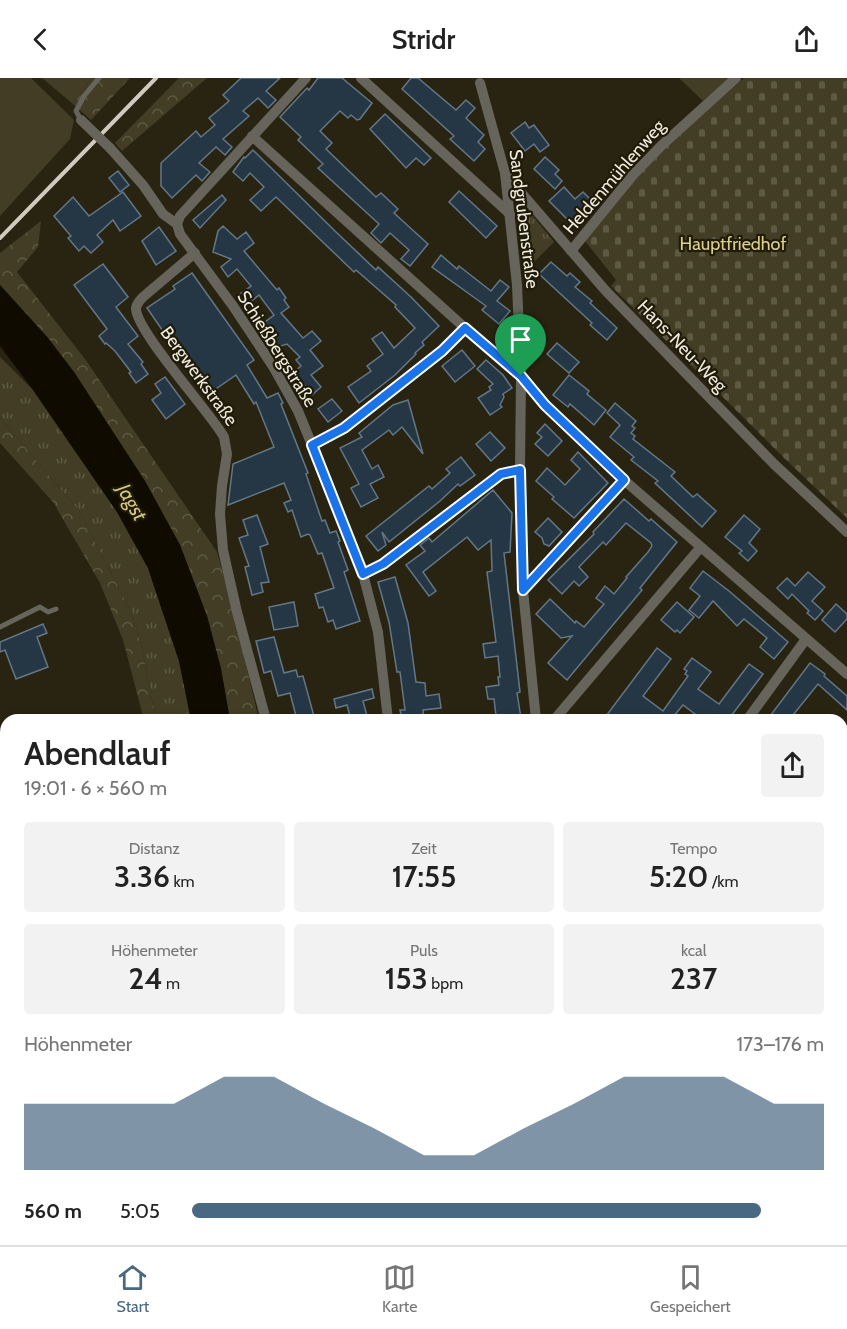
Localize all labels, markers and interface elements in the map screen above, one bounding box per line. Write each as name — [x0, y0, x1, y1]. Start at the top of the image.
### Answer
icon: back — [24, 23, 57, 56]
text: Stridr — [392, 23, 455, 56]
icon: share — [790, 23, 823, 56]
street label: Heldenmühlenweg — [558, 114, 670, 239]
street label: Sandgrubenstraße — [505, 148, 543, 290]
park label: Hauptfriedhof — [680, 233, 786, 255]
street label: Schießbergstraße — [232, 287, 322, 411]
street label: Hans-Neu-Weg — [633, 295, 732, 397]
pin — [495, 314, 546, 376]
street label: Bergwerkstraße — [156, 322, 242, 430]
icon: arrive — [504, 323, 537, 356]
water label: Jagst — [111, 477, 153, 526]
text: Abendlauf — [24, 733, 171, 773]
button: share — [761, 734, 824, 797]
text: 19:01 · 6 × 560 m — [24, 776, 167, 800]
text: Distanz — [129, 839, 180, 858]
text: Zeit — [411, 839, 437, 858]
text: Tempo — [670, 839, 717, 858]
text: 3.36 — [114, 858, 170, 895]
text: 17:55 — [392, 858, 456, 895]
text: 5:20 — [649, 858, 708, 895]
text: km — [170, 872, 195, 891]
text: /km — [708, 872, 738, 891]
text: Höhenmeter — [111, 941, 198, 960]
text: Puls — [410, 941, 438, 960]
text: kcal — [681, 941, 706, 960]
text: 24 — [129, 960, 163, 997]
text: 153 — [385, 960, 428, 997]
text: 237 — [670, 960, 717, 997]
text: m — [163, 974, 180, 993]
text: bpm — [428, 974, 463, 993]
text: Höhenmeter — [24, 1032, 132, 1056]
text: 173–176 m — [737, 1032, 824, 1056]
text: 560 m — [24, 1199, 82, 1223]
text: 5:05 — [120, 1199, 160, 1223]
tab: Start — [116, 1261, 149, 1316]
tab: Karte — [382, 1261, 417, 1316]
tab: Gespeichert — [650, 1261, 731, 1316]

